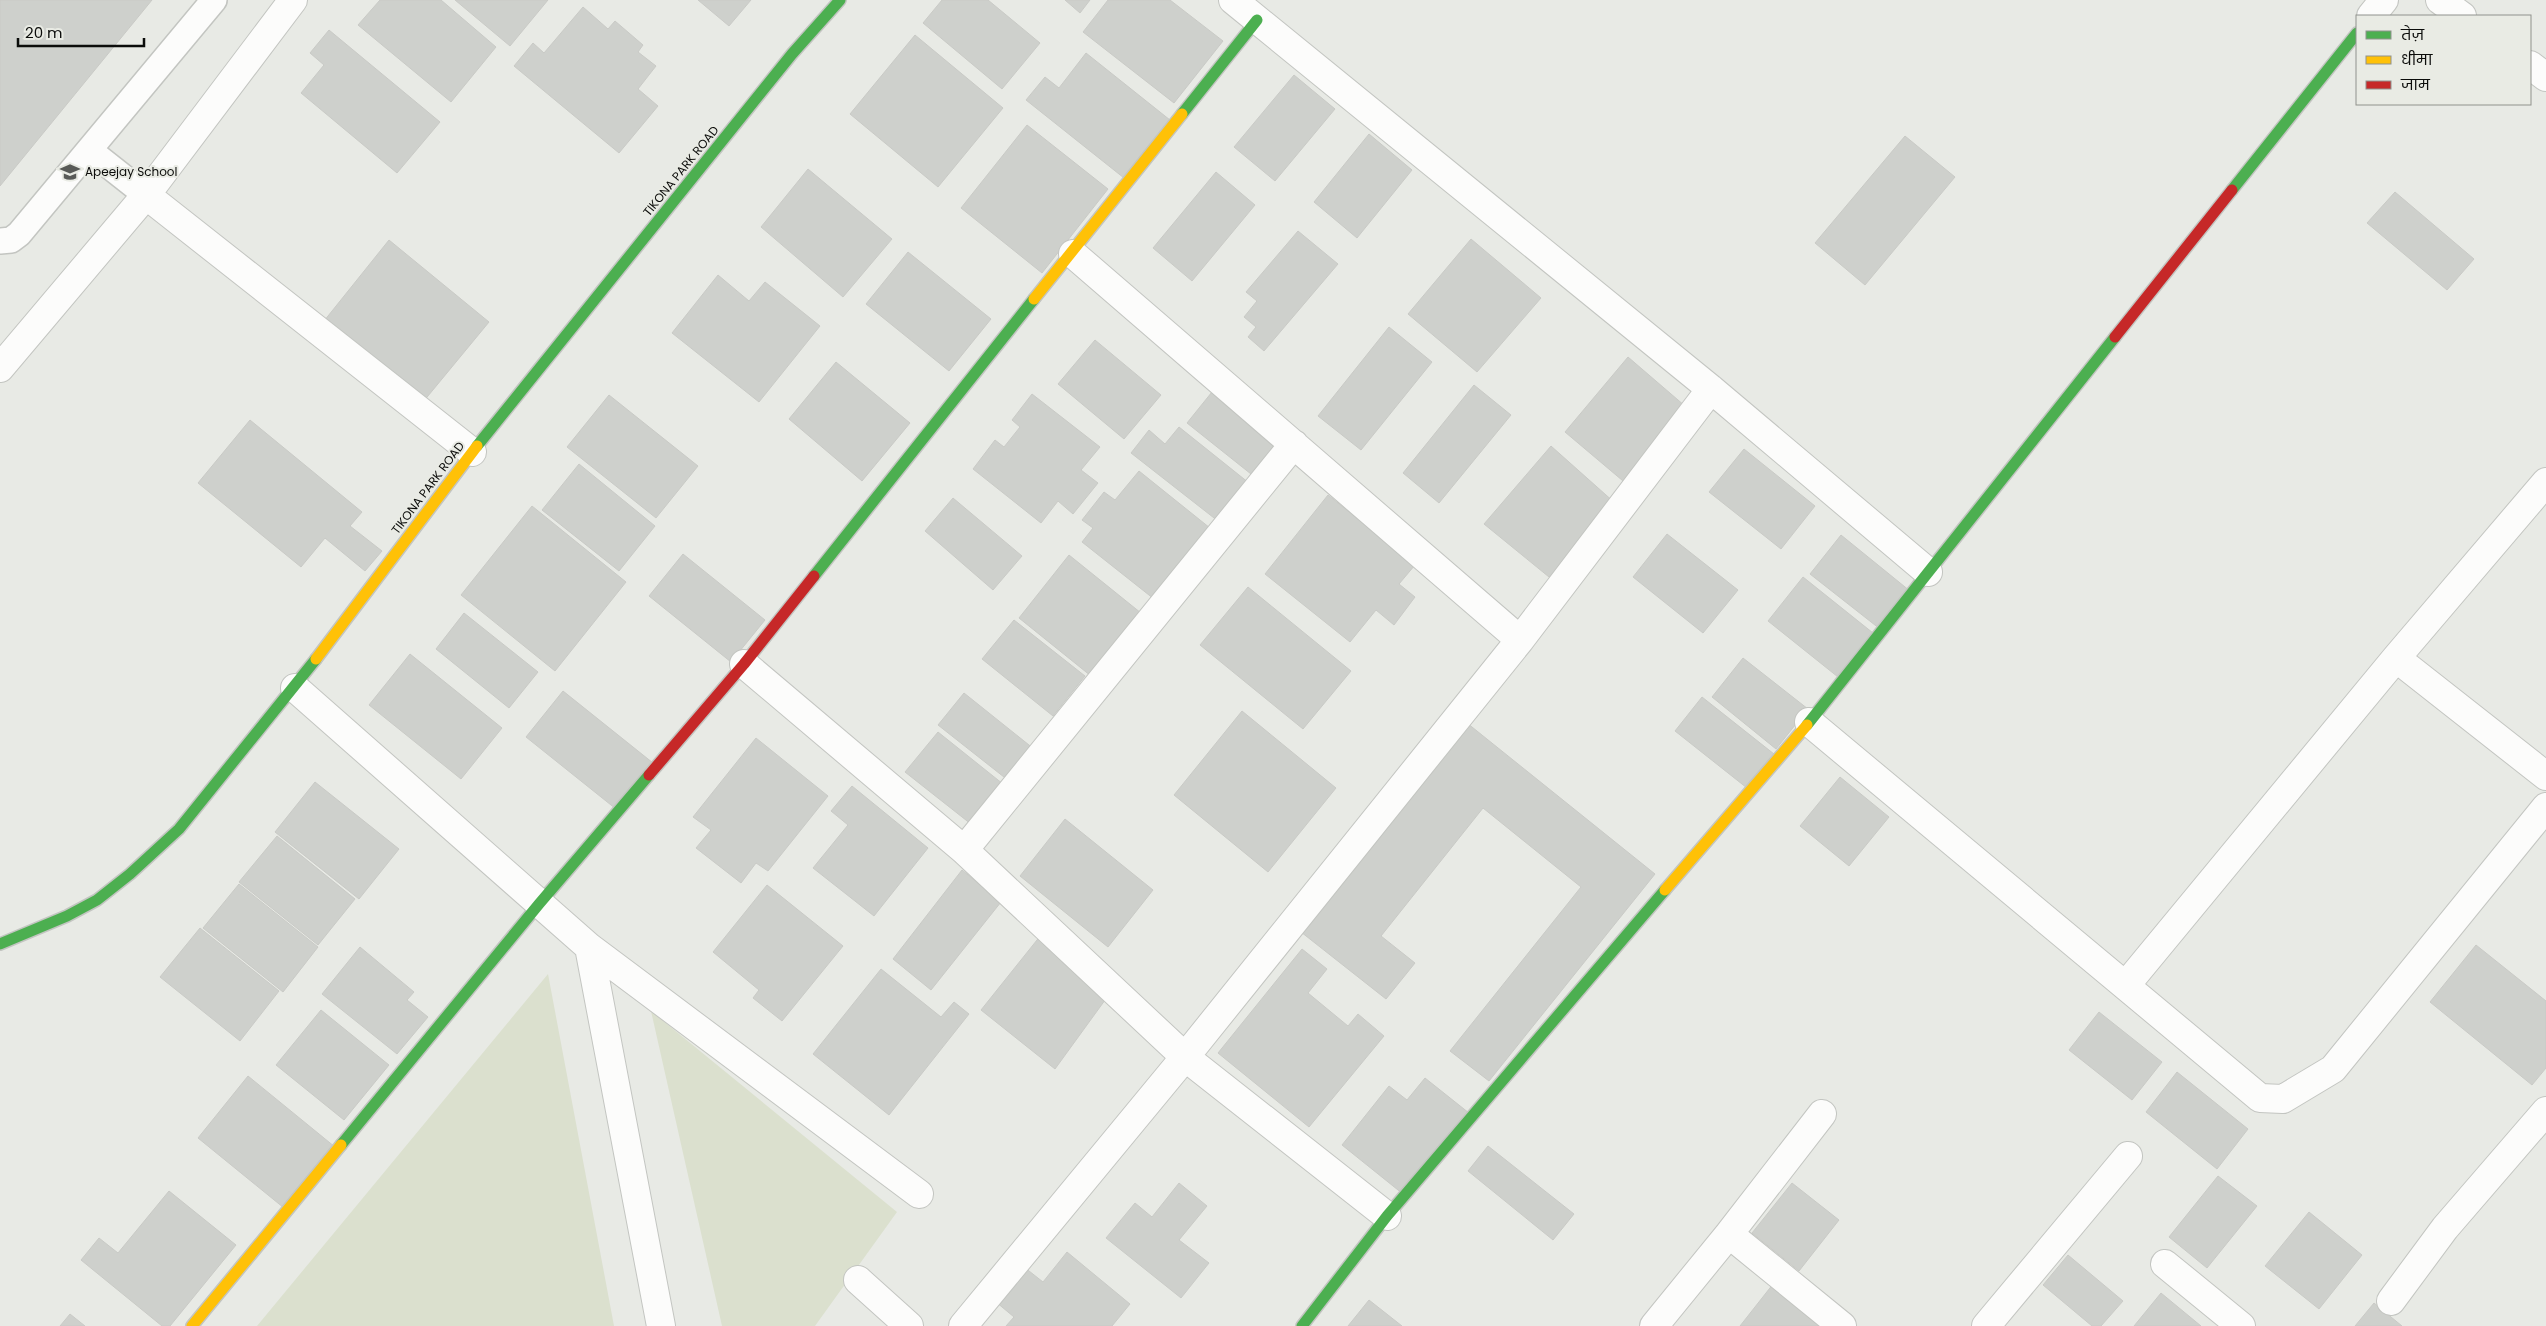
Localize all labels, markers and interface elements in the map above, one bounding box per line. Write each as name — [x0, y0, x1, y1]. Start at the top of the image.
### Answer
scale bar — [18, 15, 144, 47]
legend — [2356, 15, 2531, 105]
text: 20 m — [25, 22, 63, 43]
text: तेज़ — [2400, 24, 2424, 45]
text: धीमा — [2401, 49, 2433, 70]
text: जाम — [2400, 74, 2431, 95]
street label: TIKONA PARK ROAD — [639, 122, 722, 219]
school or university icon: Apeejay School — [59, 161, 81, 183]
place label: Apeejay School — [85, 163, 177, 180]
street label: TIKONA PARK ROAD — [387, 438, 468, 537]

